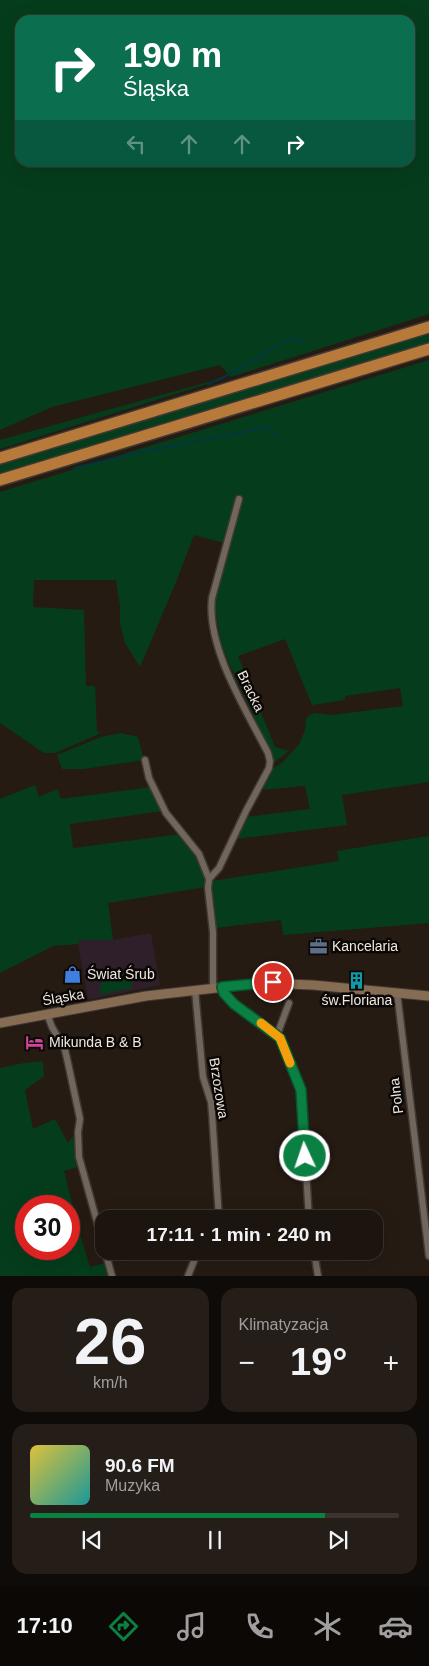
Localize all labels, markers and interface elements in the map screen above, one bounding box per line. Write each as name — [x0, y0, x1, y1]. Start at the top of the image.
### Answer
icon: right — [40, 35, 105, 100]
text: 190 m — [123, 35, 222, 74]
text: Śląska — [123, 76, 189, 101]
icon: left — [122, 130, 150, 158]
icon: ahead — [175, 130, 203, 158]
icon: ahead — [228, 130, 256, 158]
icon: right — [281, 130, 309, 158]
street label: Bracka — [234, 668, 268, 714]
office icon: Kancelaria — [308, 936, 328, 956]
place label: Kancelaria — [332, 938, 398, 954]
pin — [252, 961, 294, 1003]
shop icon: Świat Śrub — [63, 964, 83, 984]
place label: Świat Śrub — [87, 965, 155, 982]
icon: arrive — [259, 968, 287, 996]
building icon: św.Floriana — [347, 970, 367, 990]
street label: Śląska — [41, 984, 85, 1009]
place label: św.Floriana — [322, 992, 393, 1008]
hotel icon: Mikunda B & B — [25, 1032, 45, 1052]
place label: Mikunda B & B — [49, 1034, 142, 1050]
street label: Brzozowa — [206, 1056, 232, 1120]
street label: Polna — [386, 1077, 406, 1115]
position arrow — [278, 1129, 330, 1181]
speed limit sign: 30 — [15, 1195, 80, 1260]
text: 17:11 · 1 min · 240 m — [147, 1224, 331, 1245]
text: 26 — [74, 1305, 146, 1378]
text: Klimatyzacja — [239, 1316, 328, 1333]
text: 19° — [290, 1341, 347, 1383]
text: − — [239, 1347, 255, 1378]
text: + — [383, 1347, 399, 1378]
text: km/h — [93, 1374, 128, 1391]
text: 90.6 FM — [105, 1455, 175, 1476]
text: Muzyka — [105, 1477, 160, 1494]
icon: previous — [78, 1526, 106, 1554]
icon: pause — [201, 1526, 229, 1554]
icon: next — [324, 1526, 352, 1554]
icon: directions — [106, 1609, 141, 1644]
icon: music — [174, 1609, 209, 1644]
icon: phone — [242, 1609, 277, 1644]
icon: climate — [310, 1609, 345, 1644]
icon: car — [378, 1609, 413, 1644]
text: 17:10 — [16, 1613, 73, 1638]

